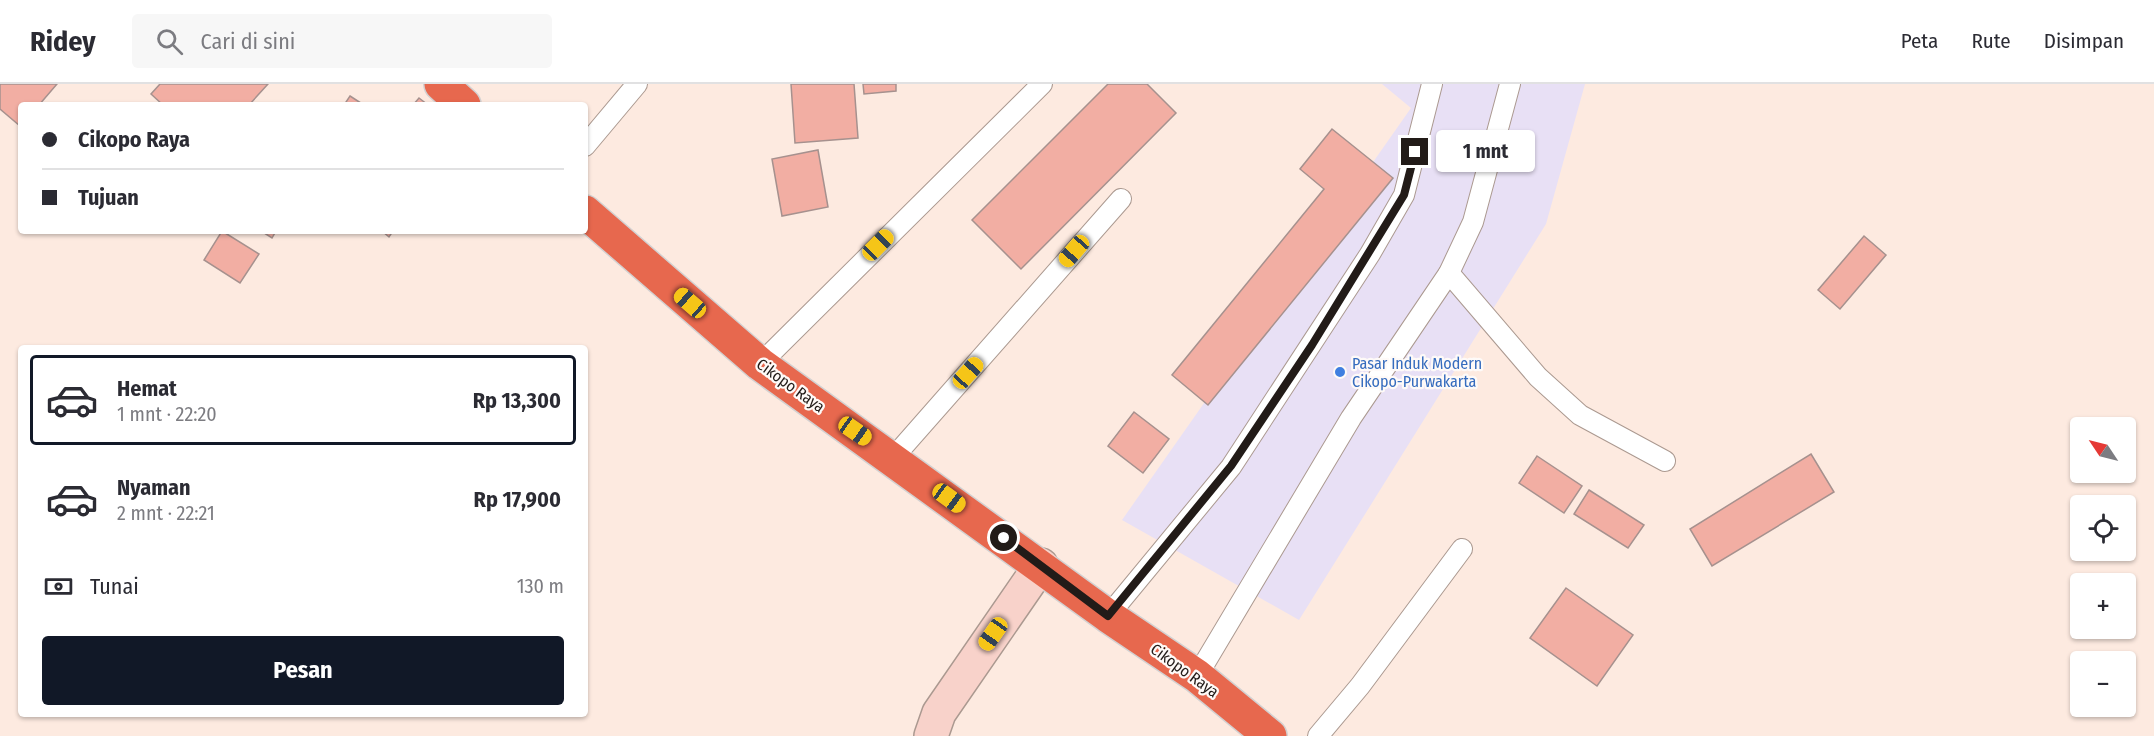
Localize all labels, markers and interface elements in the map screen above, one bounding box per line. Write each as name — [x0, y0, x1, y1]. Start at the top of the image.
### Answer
search box — [132, 14, 552, 68]
text: Ridey — [30, 25, 96, 58]
icon: search — [153, 25, 186, 58]
text: Cari di sini — [201, 28, 295, 55]
text: Peta — [1901, 28, 1938, 54]
text: Rute — [1971, 28, 2011, 54]
text: Disimpan — [2044, 28, 2124, 54]
text: Cikopo Raya — [78, 126, 190, 153]
callout: 1 mnt — [1436, 131, 1535, 173]
route end — [1401, 138, 1428, 165]
text: 1 mnt — [1463, 139, 1508, 163]
text: Tujuan — [78, 184, 139, 211]
car — [859, 226, 897, 264]
car — [1055, 232, 1093, 270]
car — [671, 284, 709, 322]
street label: Cikopo Raya — [753, 354, 829, 417]
car — [949, 354, 987, 392]
place label: Pasar Induk Modern Cikopo-Purwakarta — [1352, 354, 1482, 391]
marker: Pasar Induk Modern Cikopo-Purwakarta — [1333, 365, 1347, 379]
icon: car — [45, 373, 99, 427]
text: Hemat — [117, 375, 177, 402]
text: Rp 13,300 — [473, 387, 561, 414]
text: 1 mnt · 22:20 — [117, 402, 217, 426]
car — [835, 413, 875, 449]
north arrow — [2070, 417, 2136, 483]
map controls — [2070, 417, 2136, 717]
icon: car — [45, 472, 99, 526]
text: Nyaman — [117, 474, 190, 501]
car — [929, 480, 969, 516]
text: Rp 17,900 — [474, 486, 561, 513]
button: locate — [2070, 495, 2136, 561]
text: 2 mnt · 22:21 — [117, 501, 215, 525]
route start — [990, 524, 1017, 551]
icon: cash — [42, 570, 75, 603]
text: Tunai — [90, 573, 139, 600]
button: + — [2070, 573, 2136, 639]
text: 130 m — [517, 574, 564, 598]
car — [975, 614, 1011, 654]
button: Pesan — [42, 636, 564, 705]
street label: Cikopo Raya — [1147, 639, 1223, 702]
button: − — [2070, 651, 2136, 717]

